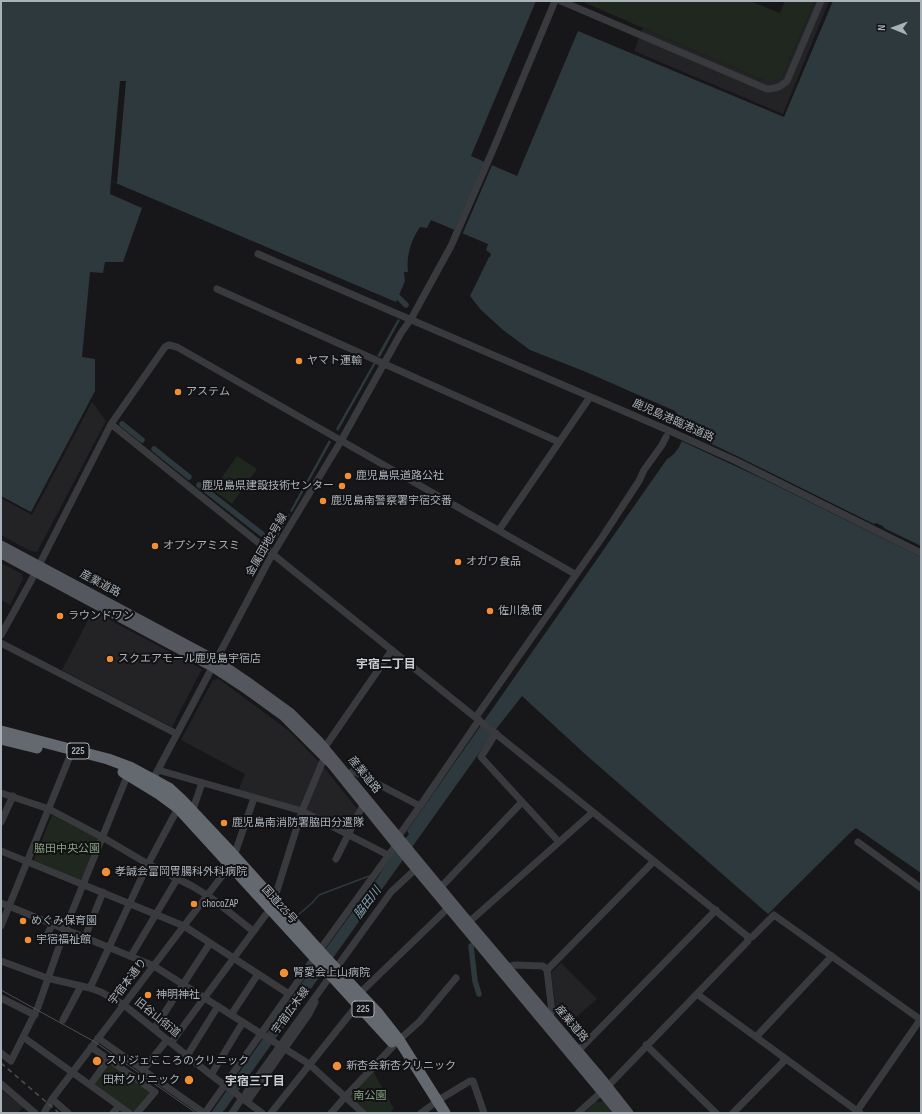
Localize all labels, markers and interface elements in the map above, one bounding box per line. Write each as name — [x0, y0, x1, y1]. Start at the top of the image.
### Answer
north arrow — [874, 8, 914, 48]
text: N — [875, 25, 888, 31]
place label: ヤマト運輸 — [307, 354, 362, 368]
marker: ヤマト運輸 — [294, 356, 304, 366]
place label: アステム — [186, 385, 230, 399]
marker: アステム — [173, 387, 183, 397]
street label: 鹿児島港臨港道路 — [630, 397, 716, 445]
place label: 鹿児島県道路公社 — [356, 469, 444, 483]
marker: 鹿児島県道路公社 — [343, 471, 353, 481]
place label: 鹿児島県建設技術センター — [202, 479, 334, 493]
marker: 鹿児島県建設技術センター — [337, 481, 347, 491]
place label: 鹿児島南警察署宇宿交番 — [331, 494, 452, 508]
marker: 鹿児島南警察署宇宿交番 — [318, 496, 328, 506]
street label: 金属団地2号線 — [244, 511, 290, 579]
place label: オプシアミスミ — [163, 539, 240, 553]
marker: オプシアミスミ — [150, 541, 160, 551]
place label: オガワ食品 — [466, 555, 521, 569]
marker: オガワ食品 — [453, 557, 463, 567]
street label: 産業道路 — [77, 568, 123, 600]
place label: 佐川急便 — [498, 604, 542, 618]
marker: 佐川急便 — [485, 606, 495, 616]
place label: ラウンドワン — [68, 609, 134, 623]
marker: ラウンドワン — [55, 611, 65, 621]
place label: スクエアモール鹿児島宇宿店 — [118, 652, 261, 666]
marker: スクエアモール鹿児島宇宿店 — [105, 654, 115, 664]
district label: 宇宿二丁目 — [356, 658, 416, 672]
road number: 225 — [67, 743, 89, 759]
street label: 産業道路 — [345, 754, 383, 796]
place label: 鹿児島南消防署脇田分遣隊 — [232, 816, 364, 830]
marker: 鹿児島南消防署脇田分遣隊 — [219, 818, 229, 828]
park label: 脇田中央公園 — [34, 842, 100, 856]
place label: 孝誠会富岡胃腸科外科病院 — [115, 865, 247, 879]
marker: 孝誠会富岡胃腸科外科病院 — [100, 866, 112, 878]
street label: 国道225号 — [259, 883, 299, 927]
water label: 脇田川 — [351, 884, 385, 922]
place label: chocoZAP — [202, 897, 239, 911]
marker: chocoZAP — [189, 899, 199, 909]
place label: めぐみ保育園 — [31, 914, 97, 928]
marker: めぐみ保育園 — [18, 916, 28, 926]
place label: 宇宿福祉館 — [36, 933, 91, 947]
marker: 宇宿福祉館 — [23, 935, 33, 945]
street label: 宇宿本通り — [106, 956, 150, 1008]
place label: 腎愛会上山病院 — [293, 966, 370, 980]
marker: 腎愛会上山病院 — [278, 967, 290, 979]
street label: 宇宿広木線 — [269, 985, 313, 1037]
place label: 神明神社 — [156, 988, 200, 1002]
marker: 神明神社 — [143, 990, 153, 1000]
street label: 旧谷山街道 — [131, 996, 183, 1040]
road number: 225 — [352, 1001, 374, 1017]
street label: 産業道路 — [552, 1003, 590, 1045]
place label: スリジェこころのクリニック — [106, 1054, 249, 1068]
marker: スリジェこころのクリニック — [91, 1055, 103, 1067]
place label: 新杏会新杏クリニック — [346, 1059, 456, 1073]
marker: 新杏会新杏クリニック — [331, 1060, 343, 1072]
place label: 田村クリニック — [103, 1073, 180, 1087]
marker: 田村クリニック — [183, 1074, 195, 1086]
district label: 宇宿三丁目 — [225, 1075, 285, 1089]
park label: 南公園 — [354, 1089, 386, 1103]

